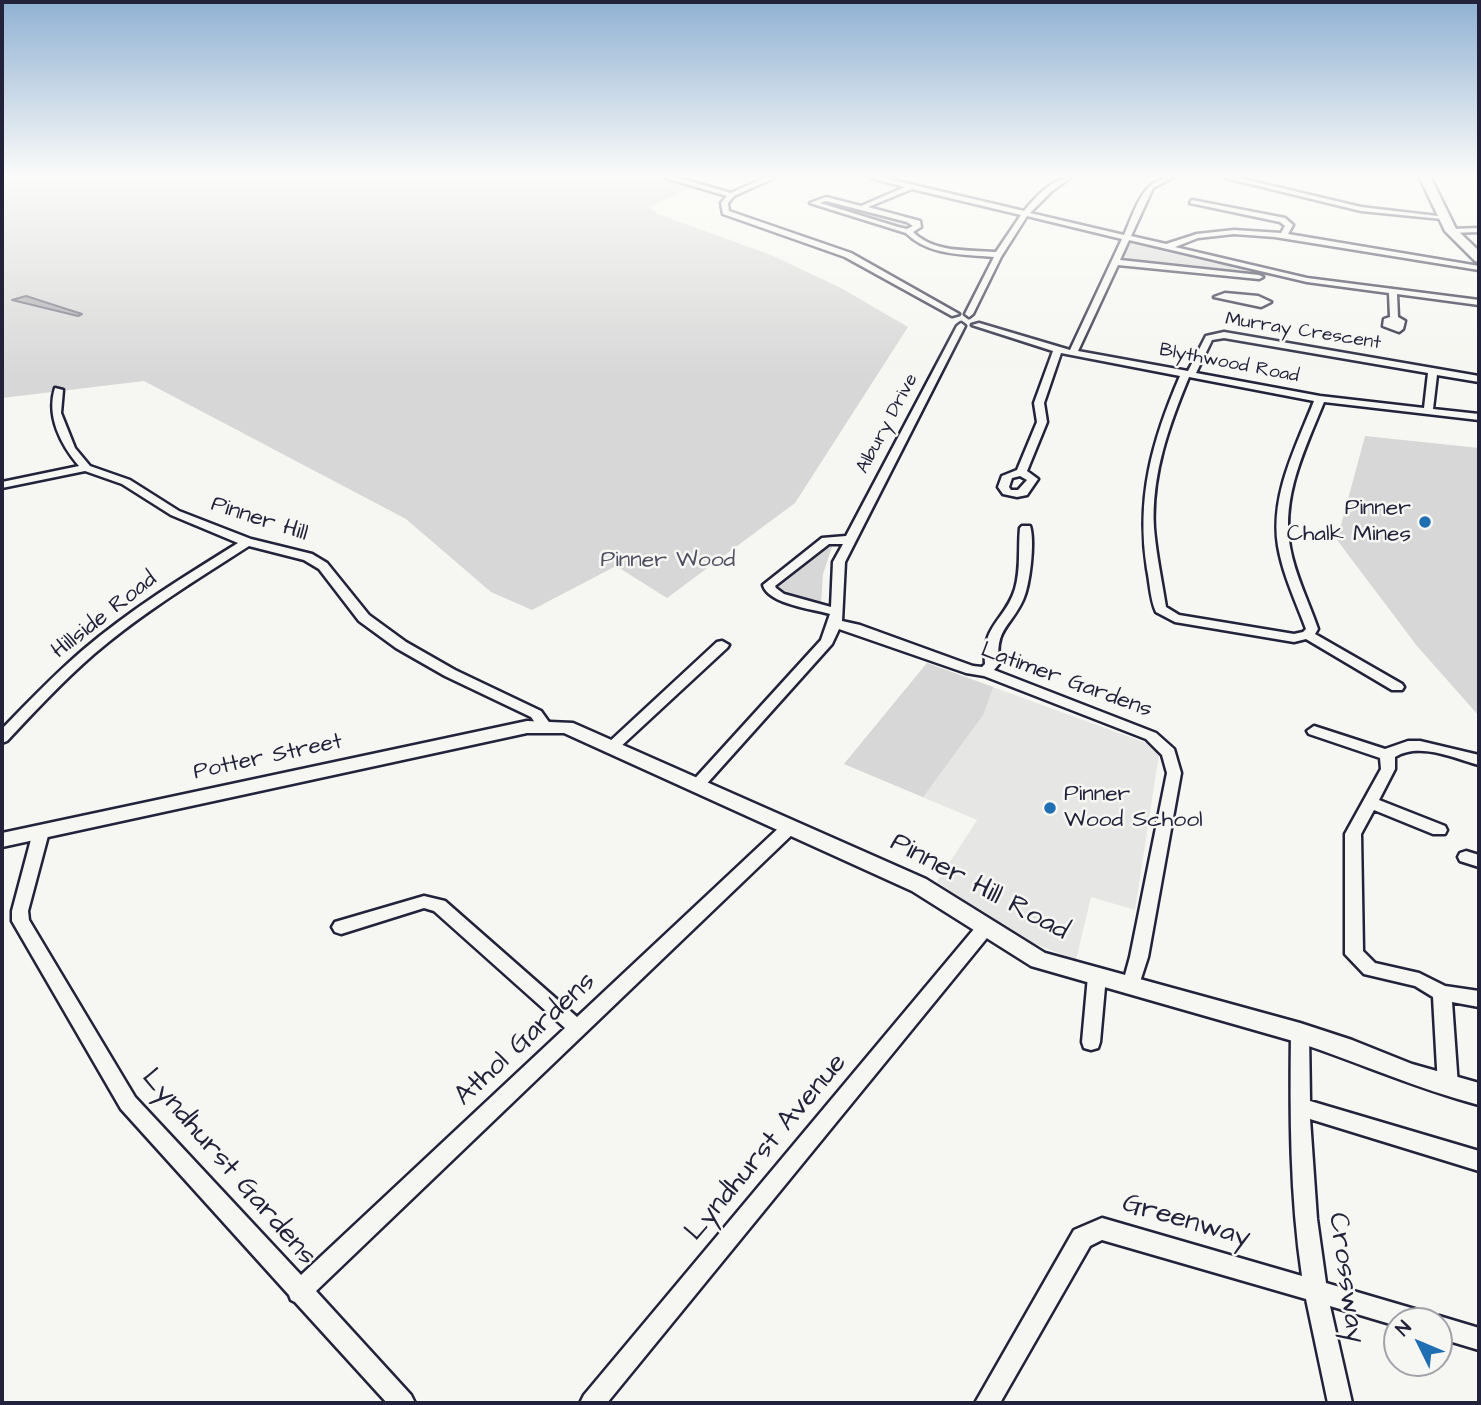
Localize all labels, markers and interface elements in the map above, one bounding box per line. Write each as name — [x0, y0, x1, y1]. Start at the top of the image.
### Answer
street label: Murray Crescent — [1224, 308, 1382, 356]
street label: Blythwood Road — [1157, 339, 1301, 389]
street label: Albury Drive — [852, 370, 924, 478]
street label: Pinner Hill — [207, 491, 311, 549]
place label: Pinner Chalk Mines — [1287, 495, 1411, 549]
marker: Pinner Chalk Mines — [1417, 514, 1433, 530]
park label: Pinner Wood — [601, 547, 735, 575]
street label: Hillside Road — [47, 566, 163, 666]
street label: Latimer Gardens — [977, 637, 1155, 725]
street label: Potter Street — [191, 729, 345, 787]
place label: Pinner Wood School — [1064, 781, 1203, 835]
marker: Pinner Wood School — [1042, 800, 1058, 816]
street label: Pinner Hill Road — [884, 827, 1074, 949]
street label: Athol Gardens — [448, 966, 604, 1114]
street label: Lyndhurst Avenue — [679, 1047, 855, 1249]
street label: Lyndhurst Gardens — [133, 1063, 323, 1273]
street label: Greenway — [1118, 1188, 1254, 1256]
street label: Crossway — [1319, 1211, 1371, 1345]
north arrow — [1383, 1307, 1453, 1377]
text: N — [1390, 1315, 1418, 1342]

